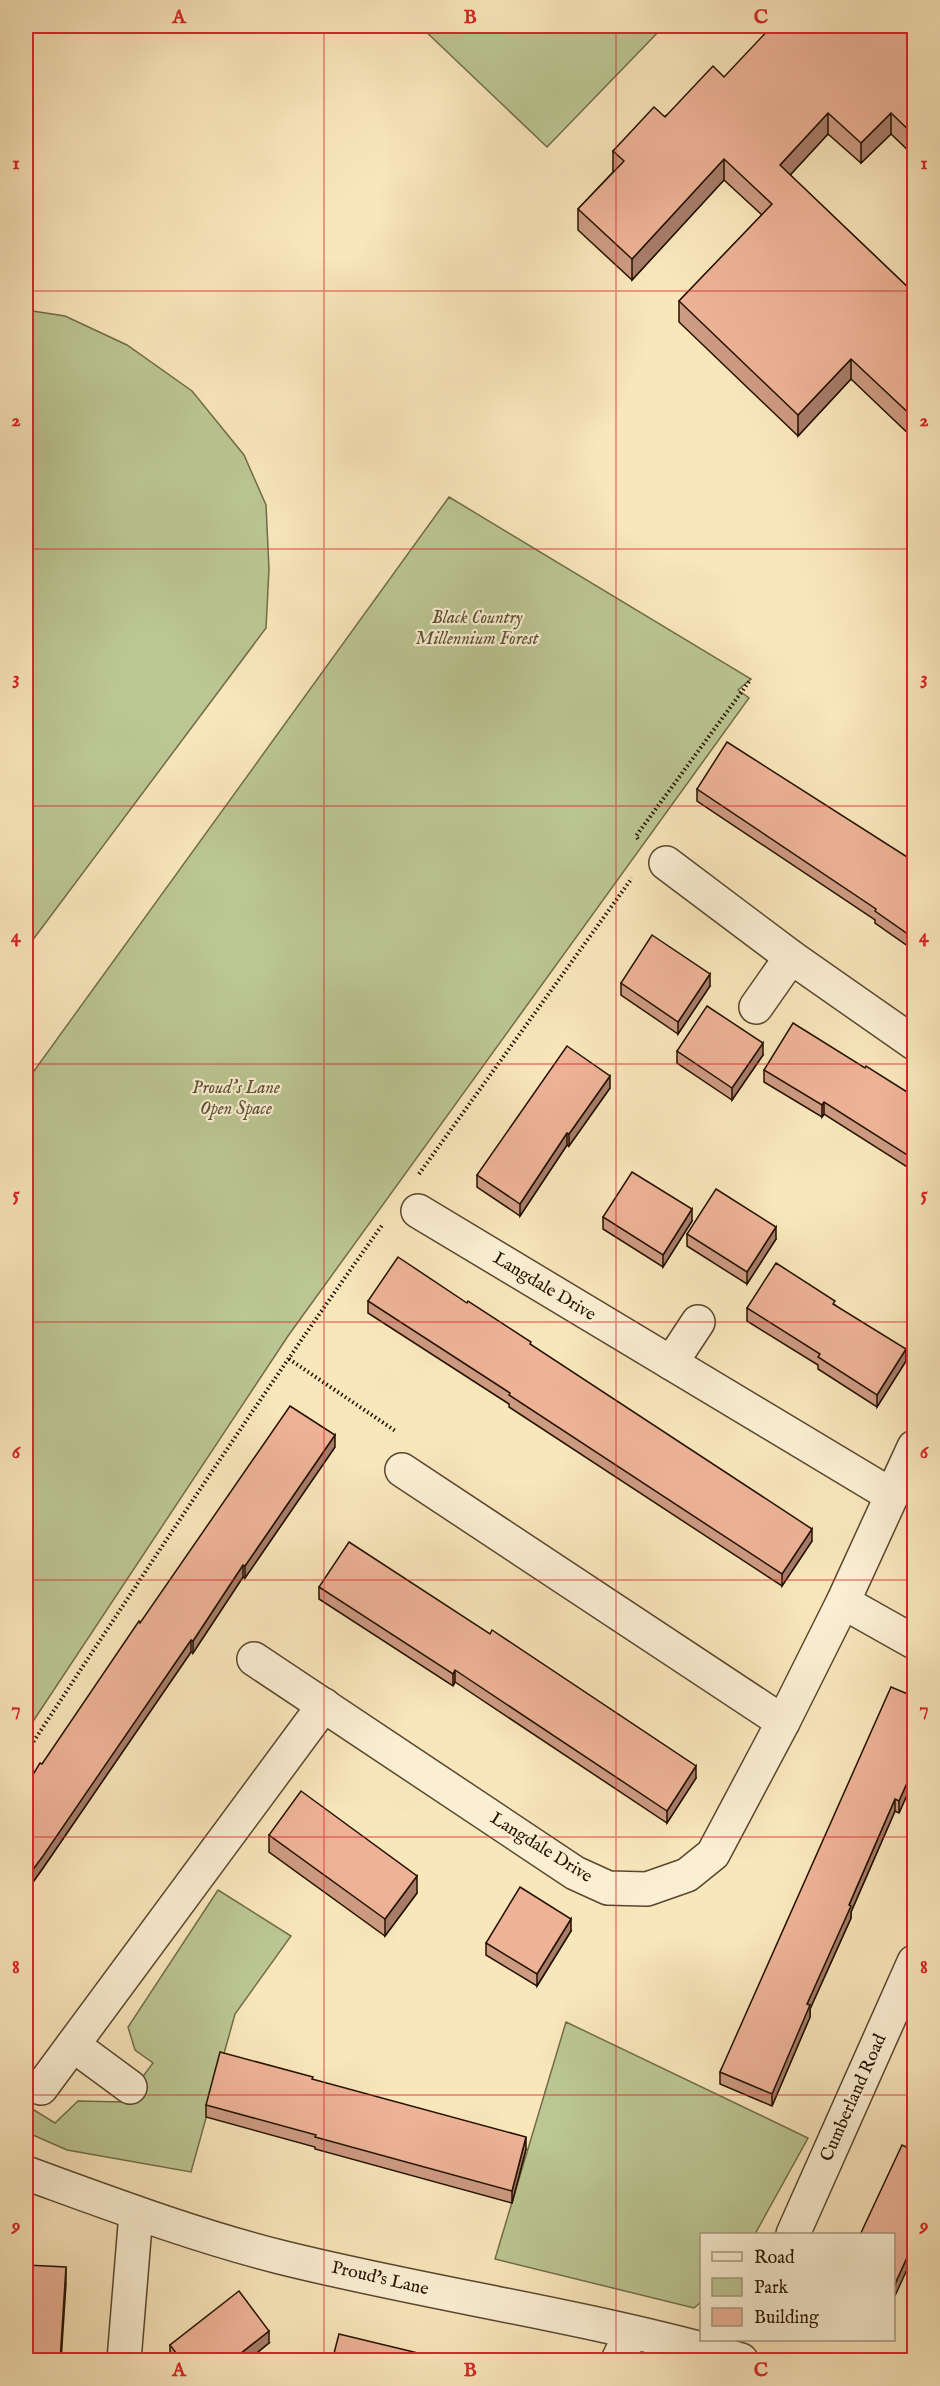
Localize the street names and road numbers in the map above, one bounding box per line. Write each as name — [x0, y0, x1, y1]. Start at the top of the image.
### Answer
street label: Langdale Drive — [488, 1247, 600, 1327]
street label: Langdale Drive — [486, 1807, 596, 1889]
street label: Cumberland Road — [816, 2030, 893, 2165]
street label: Proud's Lane — [329, 2257, 431, 2301]

